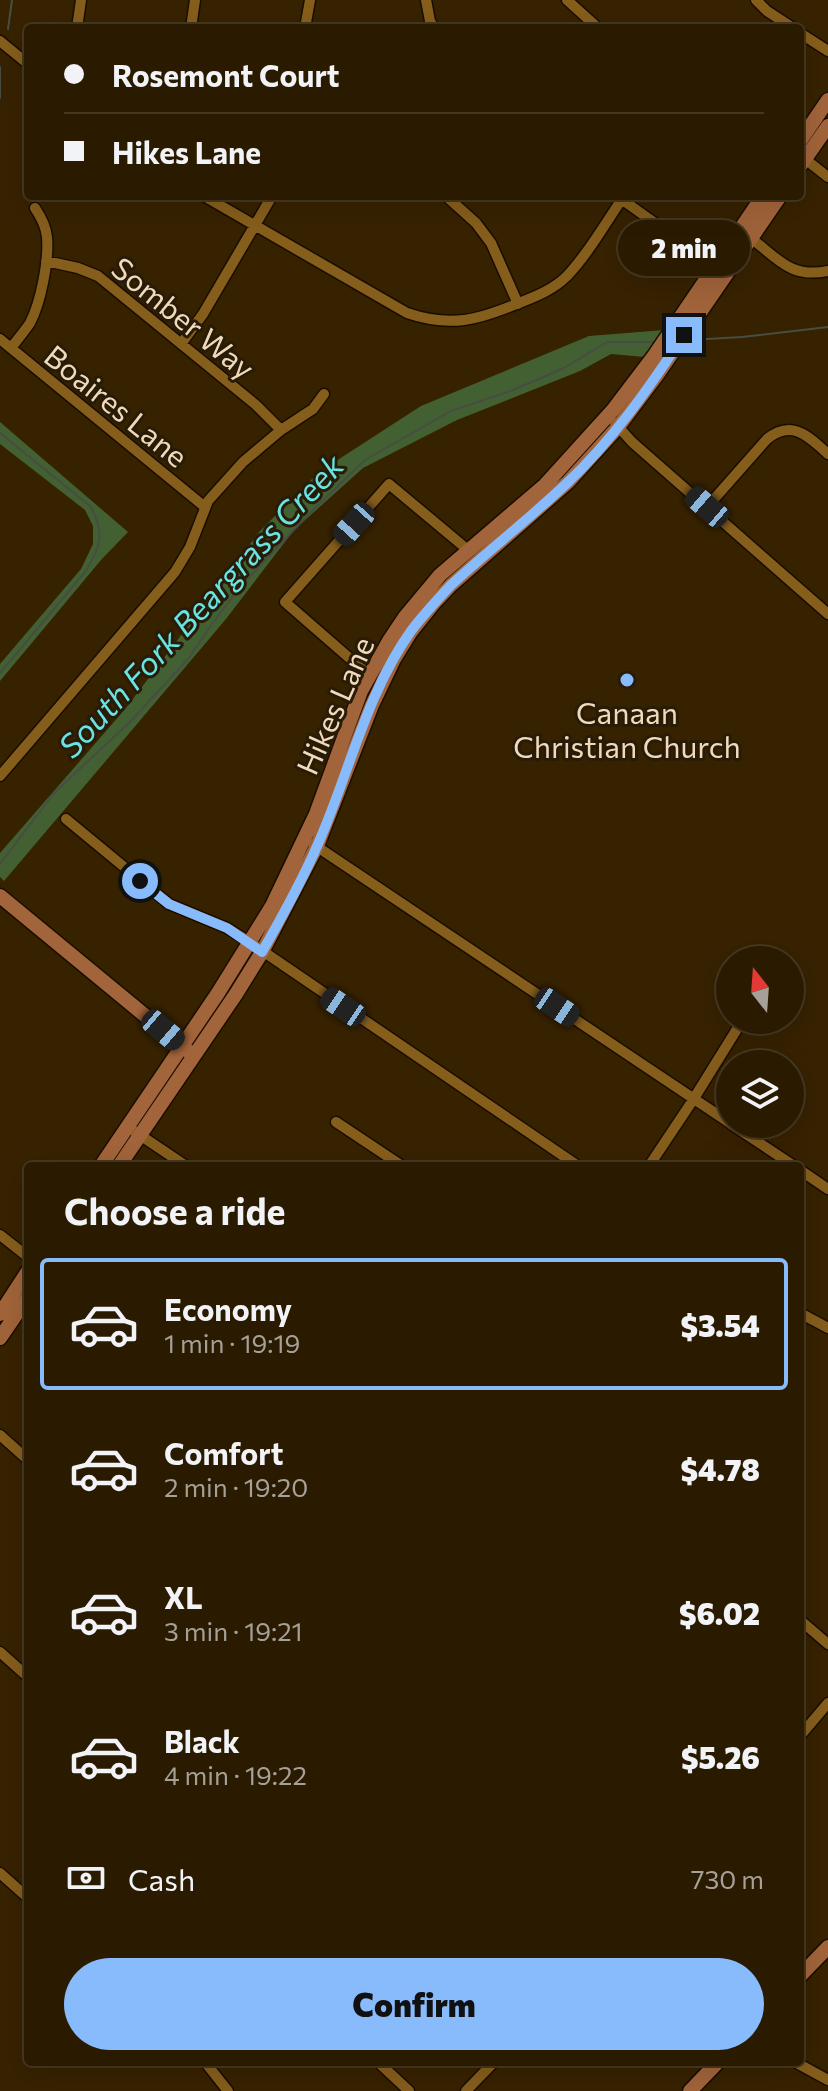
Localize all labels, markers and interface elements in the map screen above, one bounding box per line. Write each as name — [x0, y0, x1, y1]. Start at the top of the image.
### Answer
text: Rosemont Court — [112, 56, 340, 93]
text: Hikes Lane — [112, 133, 261, 170]
callout: 2 min — [618, 219, 750, 275]
text: 2 min — [651, 232, 717, 263]
street label: Somber Way — [105, 248, 263, 386]
route end — [666, 317, 702, 353]
street label: Boaires Lane — [38, 336, 196, 474]
water label: South Fork Beargrass Creek — [49, 444, 352, 765]
car — [681, 482, 733, 532]
car — [329, 498, 379, 550]
street label: Hikes Lane — [287, 630, 381, 780]
marker: Canaan Christian Church — [618, 671, 636, 689]
place label: Canaan Christian Church — [513, 693, 741, 764]
route start — [122, 863, 158, 899]
north arrow — [716, 946, 804, 1034]
map controls — [716, 946, 804, 1138]
car — [316, 984, 370, 1030]
car — [530, 984, 584, 1030]
car — [137, 1005, 189, 1055]
button: layers — [716, 1050, 804, 1138]
text: Choose a ride — [64, 1188, 285, 1232]
icon: car — [68, 1288, 140, 1360]
text: Economy — [164, 1290, 292, 1327]
text: $3.54 — [681, 1306, 760, 1343]
text: 1 min · 19:19 — [164, 1327, 300, 1358]
icon: car — [68, 1432, 140, 1504]
text: Comfort — [164, 1434, 283, 1471]
text: $4.78 — [681, 1450, 760, 1487]
text: 2 min · 19:20 — [164, 1471, 308, 1502]
icon: car — [68, 1576, 140, 1648]
text: XL — [164, 1578, 203, 1615]
text: $6.02 — [679, 1594, 760, 1631]
text: 3 min · 19:21 — [164, 1615, 303, 1646]
icon: car — [68, 1720, 140, 1792]
text: Black — [164, 1722, 240, 1759]
text: $5.26 — [681, 1738, 760, 1775]
text: 4 min · 19:22 — [164, 1759, 307, 1790]
icon: cash — [64, 1856, 108, 1900]
text: Cash — [128, 1860, 195, 1897]
text: 730 m — [691, 1863, 764, 1894]
button: Confirm — [64, 1958, 764, 2050]

